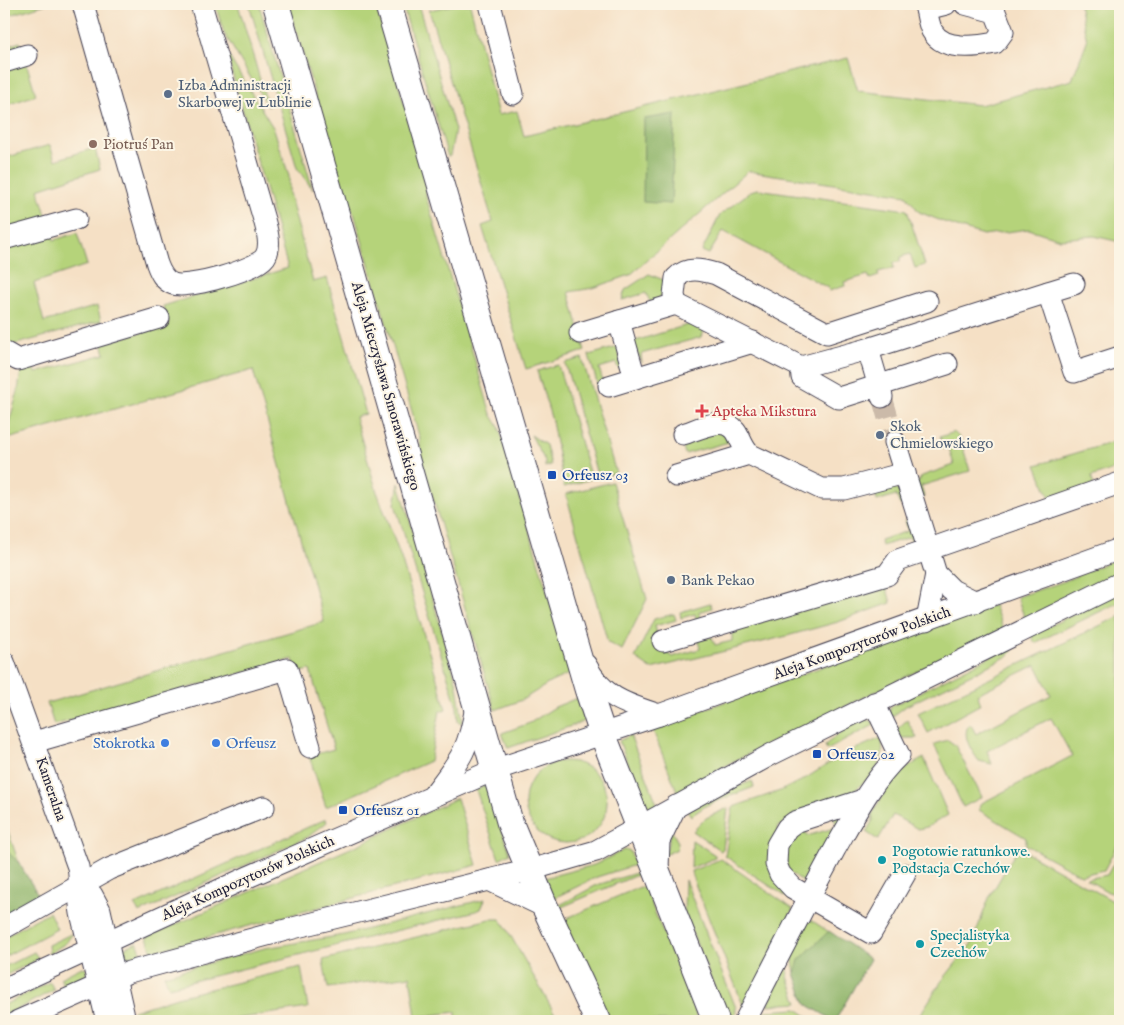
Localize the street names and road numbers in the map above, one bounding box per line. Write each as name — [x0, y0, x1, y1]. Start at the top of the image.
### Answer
street label: Aleja Mieczysława Smorawińskiego — [347, 278, 425, 493]
street label: Aleja Kompozytorów Polskich — [770, 602, 953, 684]
street label: Kameralna — [31, 755, 71, 824]
street label: Aleja Kompozytorów Polskich — [158, 831, 337, 925]

